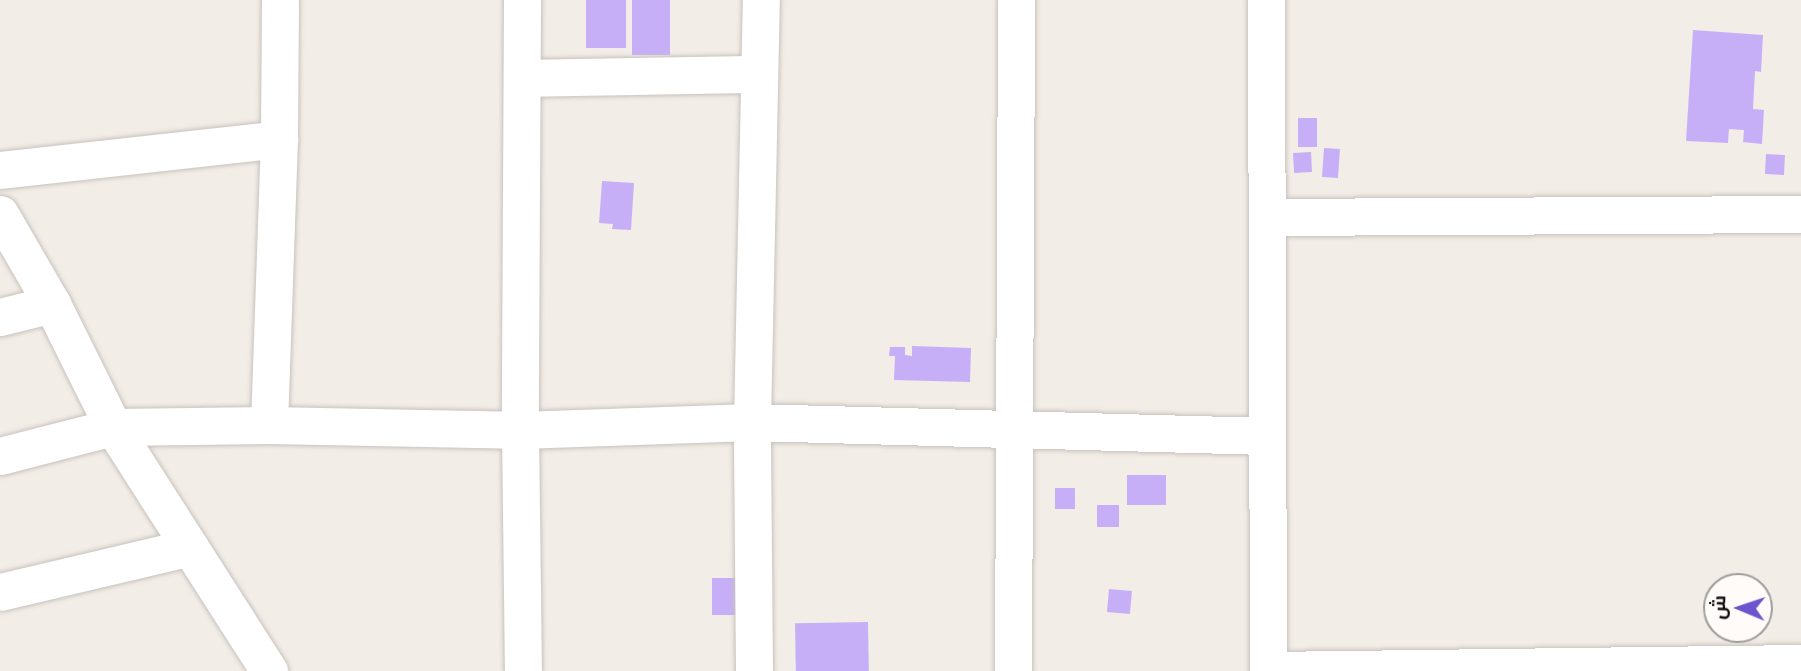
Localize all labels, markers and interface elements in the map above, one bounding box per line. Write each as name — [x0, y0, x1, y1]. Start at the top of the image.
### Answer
north arrow — [1703, 573, 1773, 643]
text: ش — [1707, 595, 1730, 620]

